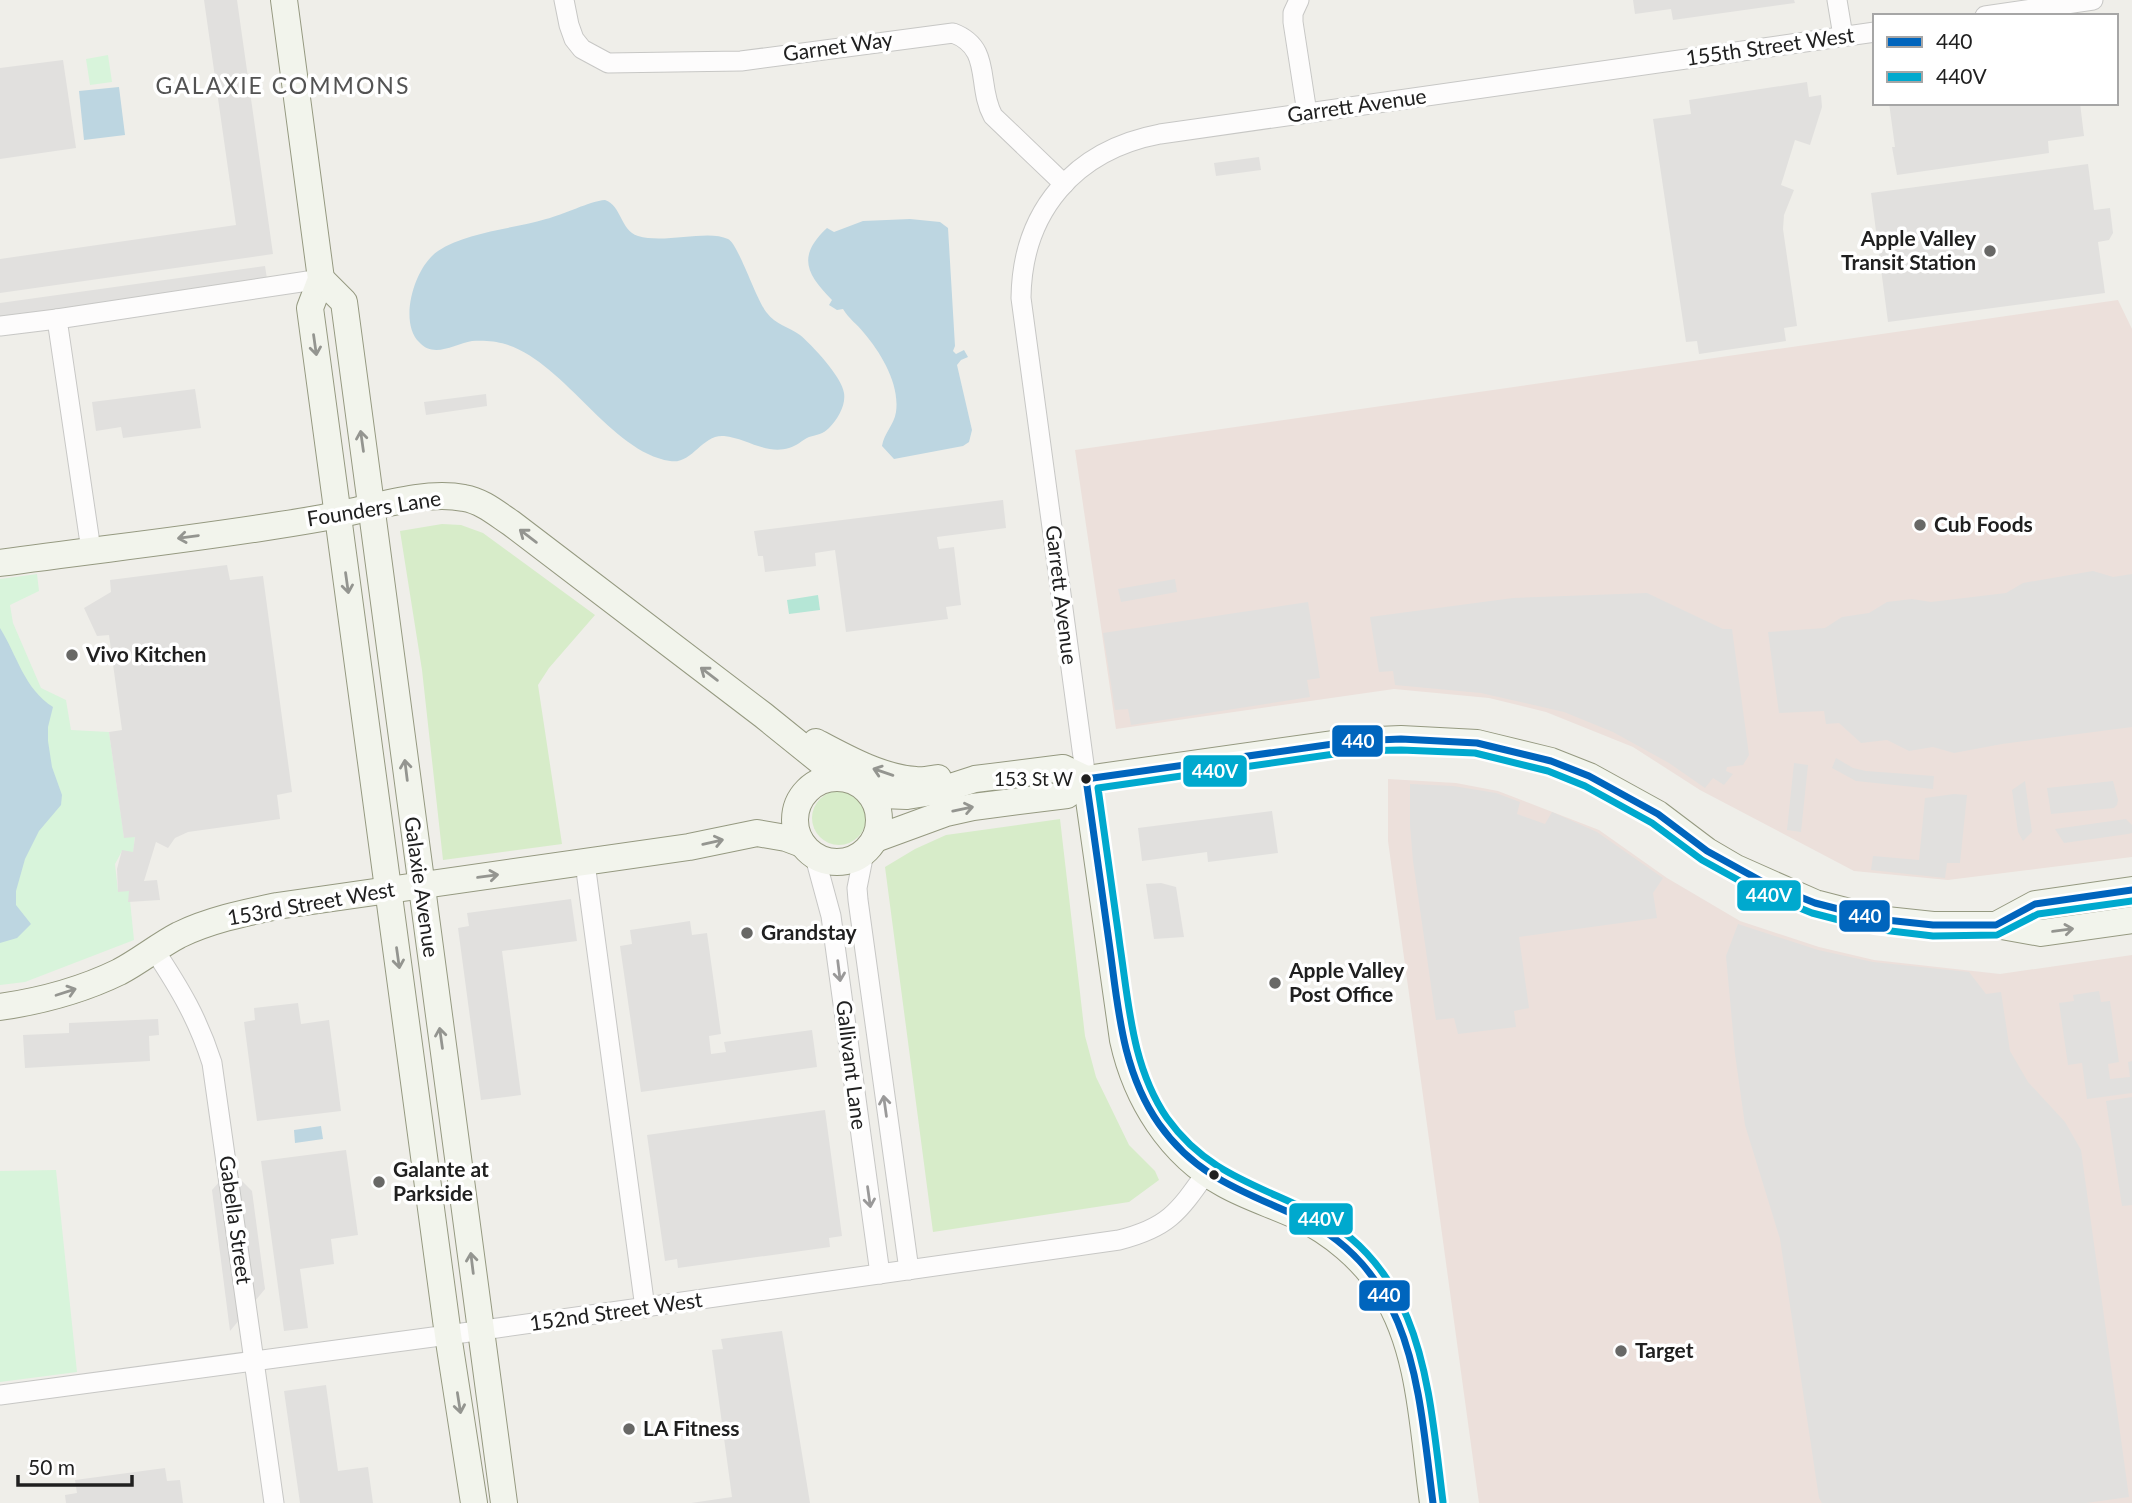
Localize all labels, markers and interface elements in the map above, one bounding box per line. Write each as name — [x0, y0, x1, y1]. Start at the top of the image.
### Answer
legend — [1873, 14, 2118, 105]
street label: 155th Street West — [1684, 21, 1856, 70]
street label: Garnet Way — [781, 25, 894, 66]
text: 440 — [1936, 28, 1973, 53]
text: 440V — [1936, 63, 1988, 88]
district label: GALAXIE COMMONS — [156, 71, 410, 99]
street label: Garrett Avenue — [1286, 82, 1428, 127]
place label: Apple Valley Transit Station — [1841, 225, 1977, 274]
marker: Apple Valley Transit Station — [1982, 243, 1998, 259]
one-way arrow — [309, 333, 322, 356]
one-way arrow — [356, 430, 369, 453]
street label: Founders Lane — [305, 485, 442, 530]
place label: Cub Foods — [1934, 511, 2033, 536]
marker: Cub Foods — [1912, 517, 1928, 533]
street label: Garrett Avenue — [1042, 524, 1083, 666]
one-way arrow — [519, 529, 537, 544]
one-way arrow — [177, 530, 200, 543]
one-way arrow — [341, 571, 354, 594]
place label: Vivo Kitchen — [85, 641, 206, 666]
marker: Vivo Kitchen — [64, 647, 80, 663]
one-way arrow — [700, 666, 718, 681]
line badge: 440 — [1331, 724, 1384, 758]
text: 440 — [1341, 729, 1375, 752]
line badge: 440V — [1182, 754, 1248, 788]
one-way arrow — [399, 759, 412, 781]
text: 440V — [1192, 759, 1239, 782]
one-way arrow — [873, 765, 895, 777]
place label: 153 St W — [994, 767, 1073, 790]
marker: 153 St W — [1079, 772, 1093, 786]
one-way arrow — [951, 802, 974, 816]
street label: Galaxie Avenue — [400, 815, 445, 959]
one-way arrow — [701, 835, 724, 848]
one-way arrow — [476, 870, 499, 883]
street label: 153rd Street West — [225, 875, 397, 930]
line badge: 440V — [1736, 879, 1802, 912]
text: 440V — [1746, 883, 1793, 906]
line badge: 440 — [1838, 899, 1891, 933]
text: 440 — [1848, 904, 1882, 927]
place label: Grandstay — [761, 919, 858, 944]
one-way arrow — [2051, 923, 2074, 936]
marker: Grandstay — [739, 925, 755, 941]
one-way arrow — [392, 946, 405, 969]
place label: Apple Valley Post Office — [1288, 957, 1405, 1006]
one-way arrow — [833, 959, 846, 982]
marker: Apple Valley Post Office — [1267, 975, 1283, 991]
one-way arrow — [55, 985, 77, 997]
street label: Gallivant Lane — [832, 999, 873, 1131]
one-way arrow — [435, 1027, 448, 1050]
one-way arrow — [878, 1095, 891, 1117]
street label: Gabella Street — [215, 1154, 258, 1286]
place label: Galante at Parkside — [393, 1156, 489, 1205]
unlabelled marker — [1207, 1168, 1221, 1182]
marker: Galante at Parkside — [371, 1174, 387, 1190]
one-way arrow — [863, 1185, 876, 1208]
line badge: 440V — [1288, 1202, 1354, 1236]
text: 440V — [1298, 1207, 1345, 1230]
one-way arrow — [465, 1252, 478, 1275]
line badge: 440 — [1358, 1279, 1411, 1312]
text: 440 — [1367, 1283, 1401, 1306]
street label: 152nd Street West — [528, 1286, 704, 1335]
place label: Target — [1635, 1337, 1694, 1362]
marker: Target — [1613, 1343, 1629, 1359]
one-way arrow — [453, 1391, 466, 1414]
place label: LA Fitness — [643, 1415, 739, 1440]
marker: LA Fitness — [621, 1421, 637, 1437]
scale bar — [18, 1444, 131, 1488]
text: 50 m — [28, 1454, 75, 1479]

